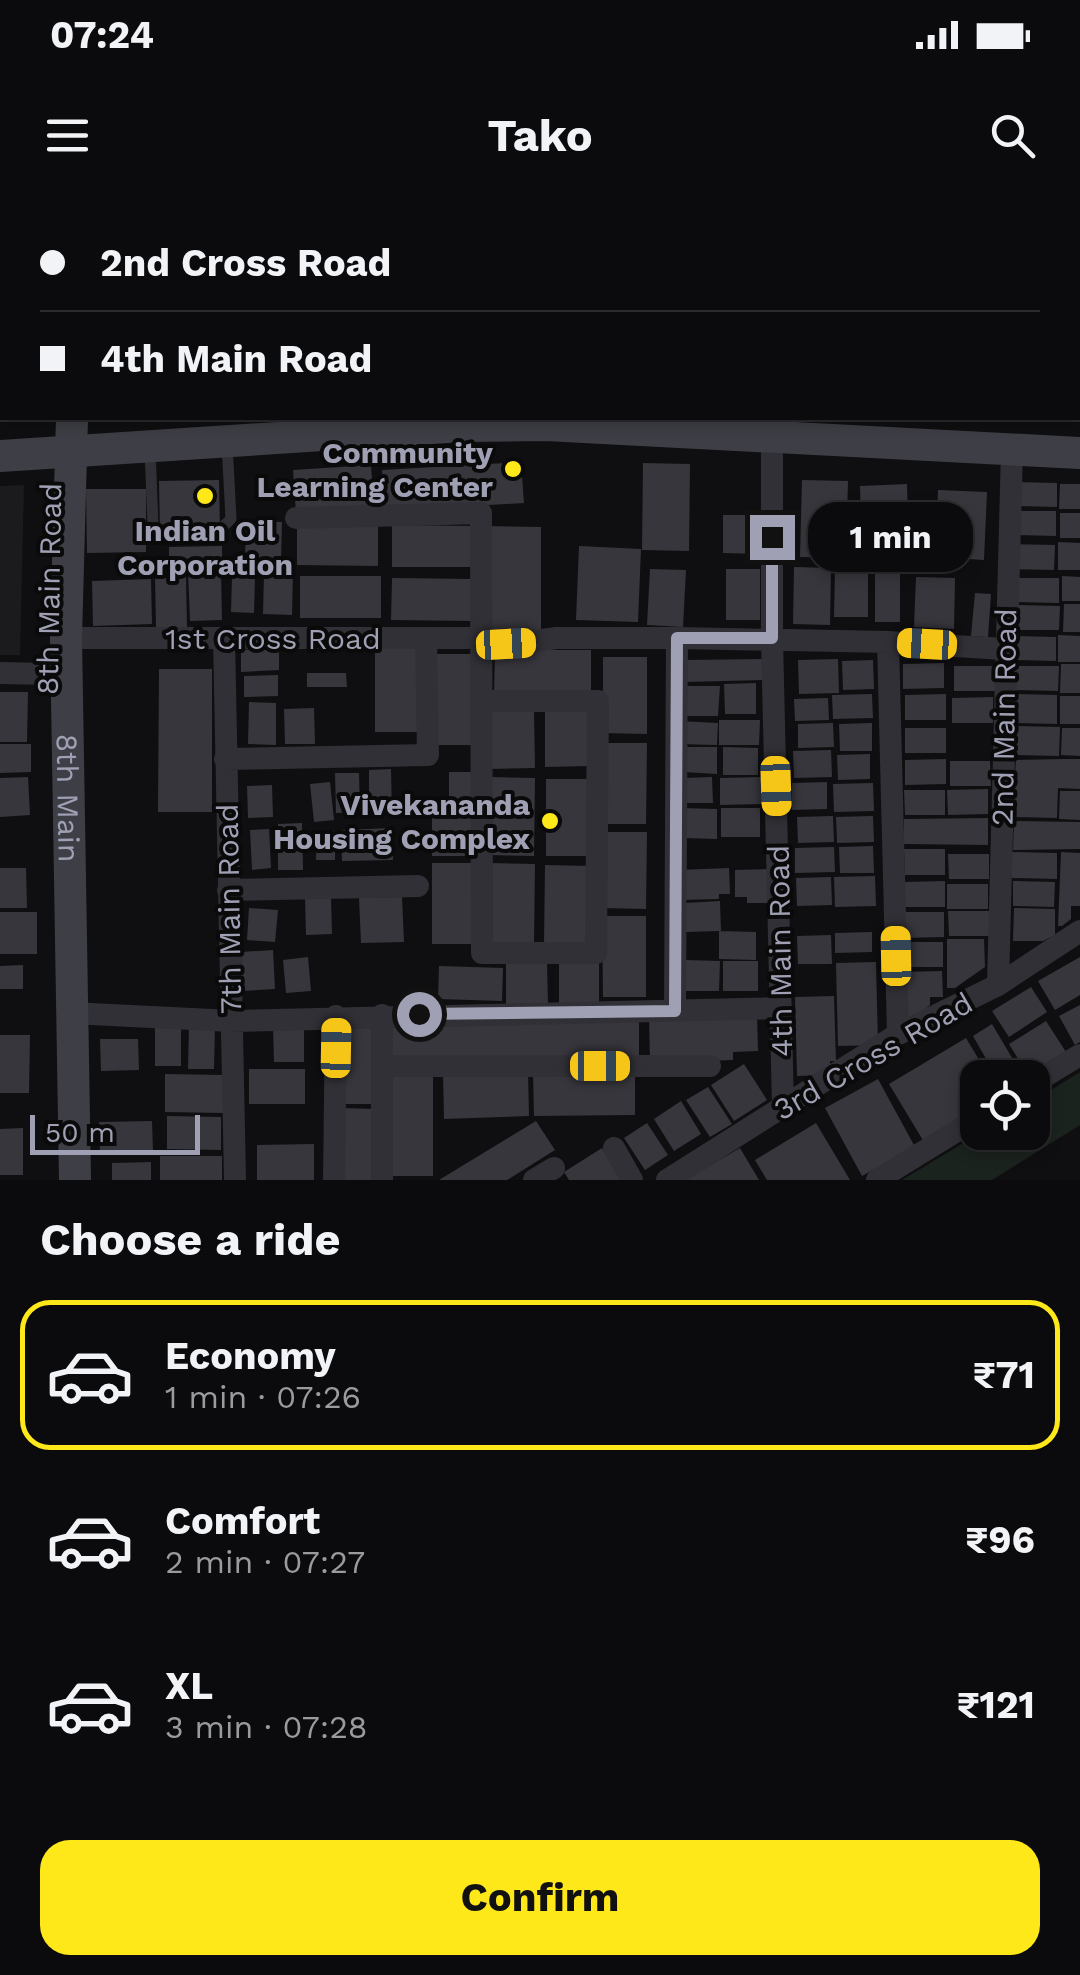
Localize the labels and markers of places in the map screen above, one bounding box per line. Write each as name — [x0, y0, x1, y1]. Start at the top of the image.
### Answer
place label: Community Learning Center — [256, 435, 493, 504]
marker: Community Learning Center — [502, 458, 524, 480]
marker: Indian Oil Corporation — [194, 485, 216, 507]
place label: Indian Oil Corporation — [117, 513, 293, 582]
place label: Vivekananda Housing Complex — [273, 787, 531, 856]
marker: Vivekananda Housing Complex — [539, 810, 561, 832]

